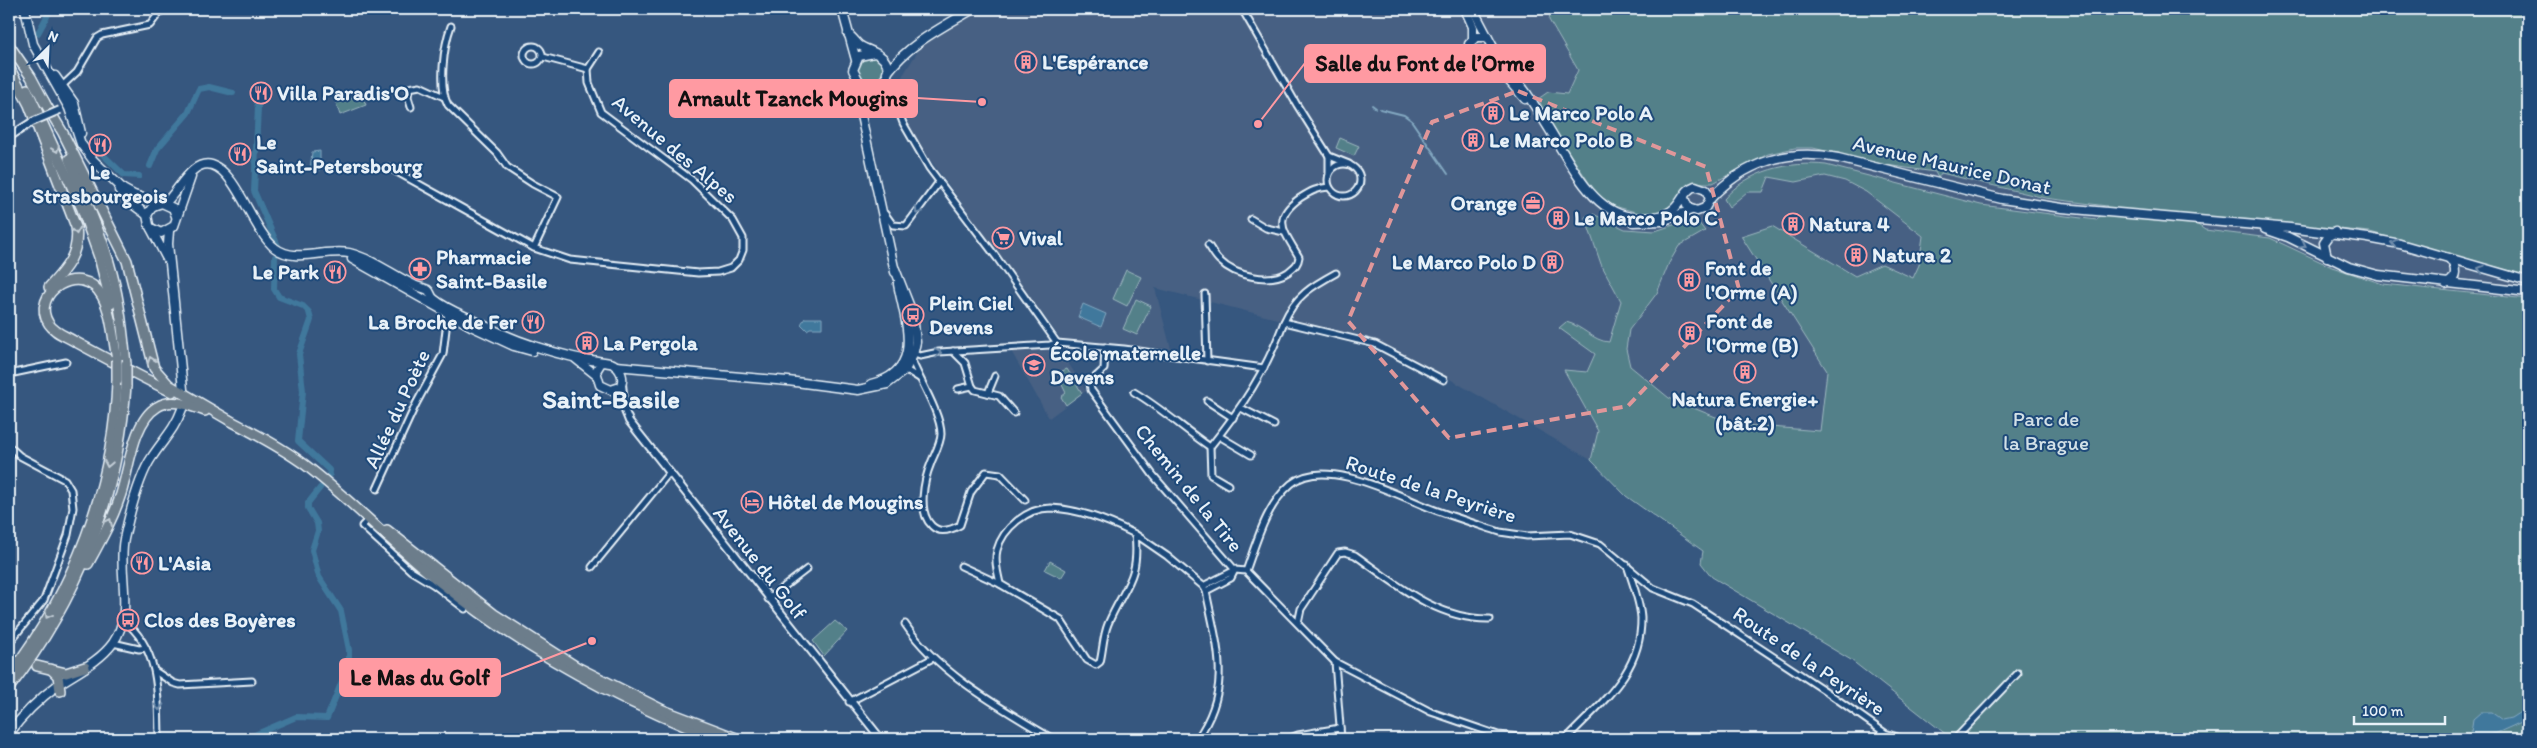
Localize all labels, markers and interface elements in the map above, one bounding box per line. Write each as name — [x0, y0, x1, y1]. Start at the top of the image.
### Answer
north arrow — [22, 22, 72, 72]
text: N — [45, 27, 61, 46]
callout: Salle du Font de l’Orme — [1305, 45, 1545, 82]
place label: L'Espérance — [1042, 49, 1149, 75]
building icon: L'Espérance — [1014, 50, 1038, 74]
text: Salle du Font de l’Orme — [1315, 50, 1535, 77]
place label: Villa Paradis'O — [277, 80, 409, 105]
callout: Arnault Tzanck Mougins — [670, 80, 917, 117]
restaurant icon: Villa Paradis'O — [249, 81, 273, 105]
text: Arnault Tzanck Mougins — [677, 85, 908, 112]
street label: Avenue des Alpes — [608, 89, 743, 208]
place label: Le Marco Polo A — [1509, 100, 1653, 125]
building icon: Le Marco Polo A — [1481, 101, 1505, 125]
place label: Le Marco Polo B — [1489, 127, 1633, 152]
building icon: Le Marco Polo B — [1461, 128, 1485, 152]
place label: Le Saint-Petersbourg — [256, 129, 423, 179]
street label: Avenue Maurice Donat — [1851, 130, 2054, 199]
restaurant icon: Le Strasbourgeois — [88, 133, 112, 157]
restaurant icon: Le Saint-Petersbourg — [228, 142, 252, 166]
one-way arrow — [49, 144, 60, 153]
place label: Le Strasbourgeois — [32, 159, 168, 209]
place label: Orange — [1451, 190, 1517, 216]
office icon: Orange — [1521, 191, 1545, 215]
one-way arrow — [915, 205, 924, 215]
place label: Le Marco Polo C — [1574, 205, 1718, 230]
building icon: Le Marco Polo C — [1546, 206, 1570, 230]
place label: Natura 4 — [1809, 211, 1890, 236]
building icon: Natura 4 — [1781, 212, 1805, 236]
place label: Vival — [1019, 225, 1064, 250]
one-way arrow — [70, 226, 80, 235]
supermarket icon: Vival — [991, 226, 1015, 250]
one-way arrow — [2389, 238, 2398, 249]
one-way arrow — [2298, 239, 2307, 249]
place label: Natura 2 — [1872, 242, 1951, 267]
building icon: Natura 2 — [1844, 243, 1868, 267]
place label: Pharmacie Saint-Basile — [436, 244, 547, 293]
place label: Le Marco Polo D — [1392, 249, 1536, 274]
building icon: Le Marco Polo D — [1540, 250, 1564, 274]
place label: Font de l'Orme (A) — [1705, 255, 1798, 305]
pharmacy icon: Pharmacie Saint-Basile — [408, 257, 432, 281]
place label: Le Park — [252, 259, 319, 284]
restaurant icon: Le Park — [323, 260, 347, 284]
one-way arrow — [2478, 264, 2486, 274]
building icon: Font de l'Orme (A) — [1677, 268, 1701, 292]
place label: Plein Ciel Devens — [929, 290, 1014, 339]
bus stop icon: Plein Ciel Devens — [901, 303, 925, 327]
place label: Font de l'Orme (B) — [1706, 308, 1799, 358]
place label: La Broche de Fer — [368, 309, 518, 334]
restaurant icon: La Broche de Fer — [521, 310, 545, 334]
building icon: Font de l'Orme (B) — [1678, 321, 1702, 345]
place label: La Pergola — [603, 330, 699, 356]
building icon: La Pergola — [575, 331, 599, 355]
place label: École maternelle Devens — [1050, 340, 1201, 389]
street label: Allée du Poète — [358, 345, 435, 472]
one-way arrow — [934, 348, 942, 359]
school or university icon: École maternelle Devens — [1022, 353, 1046, 377]
one-way arrow — [147, 356, 157, 364]
building icon: Natura Energie+ (bât.2) — [1733, 360, 1757, 384]
district label: Saint-Basile — [542, 383, 680, 415]
place label: Natura Energie+ (bât.2) — [1671, 386, 1819, 436]
park label: Parc de la Brague — [2003, 406, 2089, 455]
street label: Chemin de la Tire — [1130, 419, 1249, 557]
street label: Route de la Peyrière — [1343, 449, 1520, 528]
one-way arrow — [103, 460, 114, 469]
place label: Hôtel de Mougins — [768, 489, 923, 515]
hotel icon: Hôtel de Mougins — [740, 490, 764, 514]
street label: Avenue du Golf — [708, 501, 813, 624]
one-way arrow — [103, 518, 114, 527]
place label: L'Asia — [158, 550, 212, 575]
restaurant icon: L'Asia — [130, 551, 154, 575]
street label: Route de la Peyrière — [1728, 600, 1890, 721]
place label: Clos des Boyères — [144, 607, 296, 633]
bus stop icon: Clos des Boyères — [116, 608, 140, 632]
one-way arrow — [44, 609, 54, 618]
callout: Le Mas du Golf — [340, 659, 500, 696]
text: Le Mas du Golf — [350, 664, 491, 691]
scale bar — [2354, 693, 2446, 725]
text: 100 m — [2362, 702, 2404, 720]
one-way arrow — [153, 703, 164, 711]

